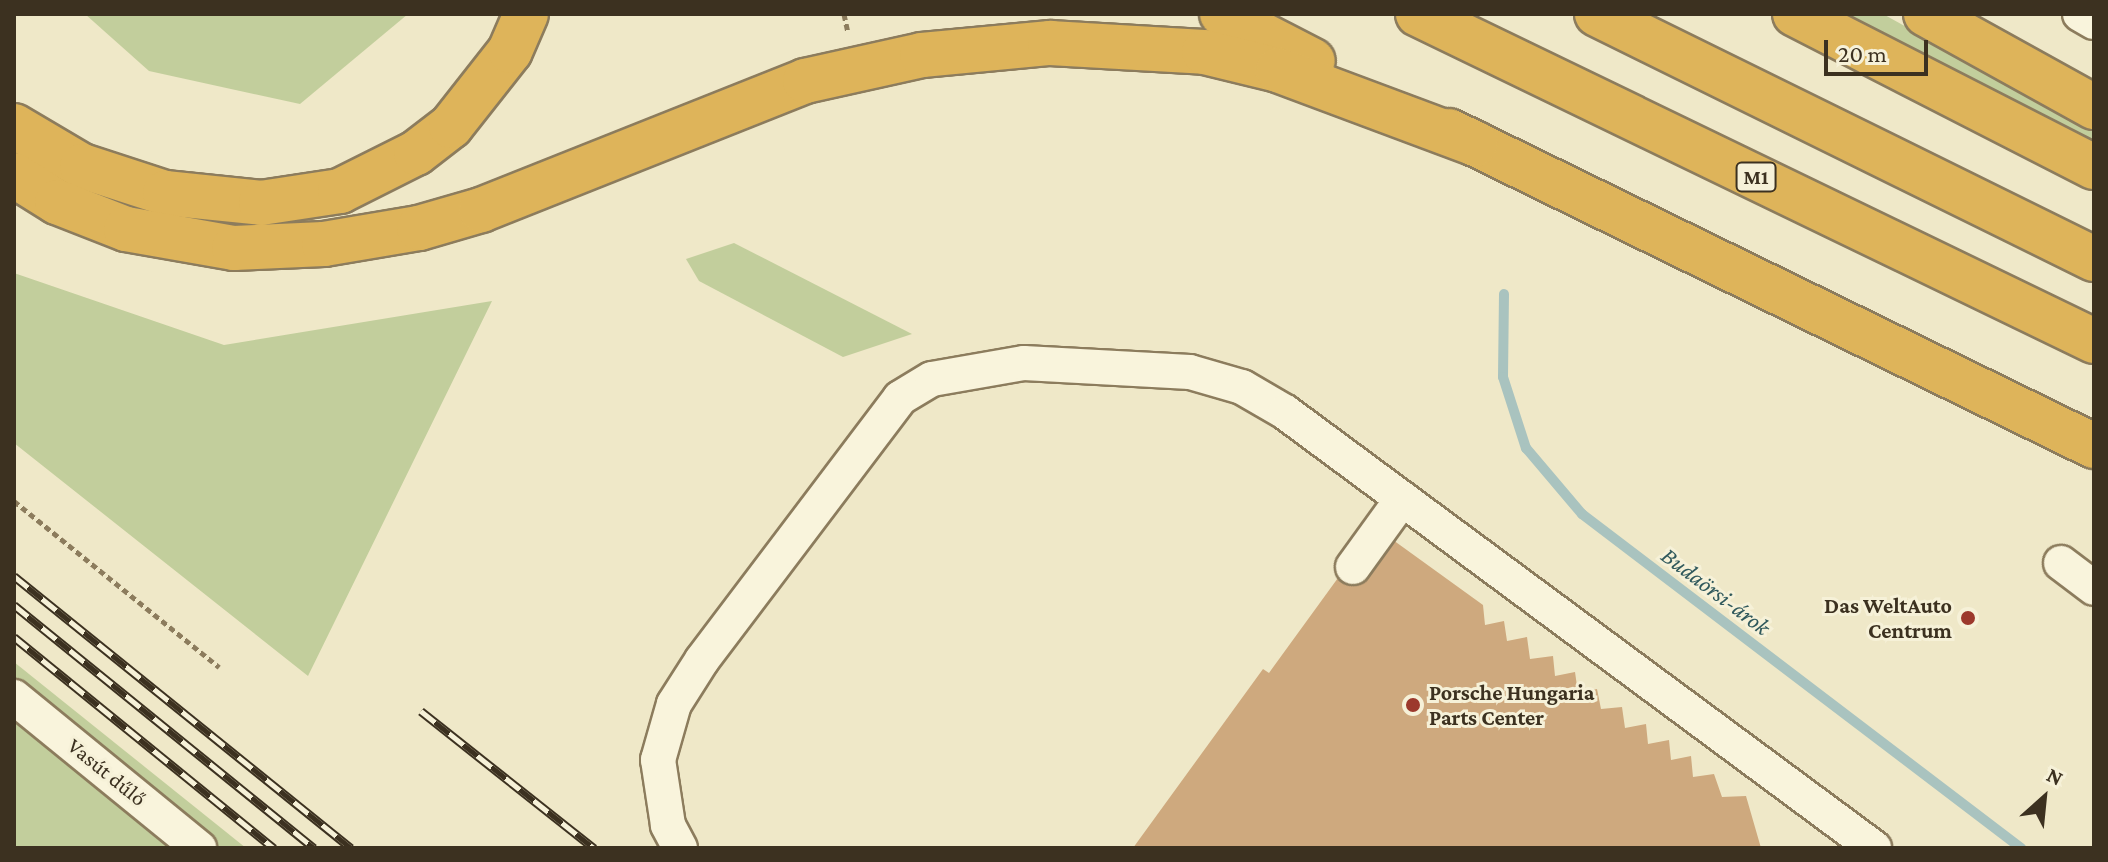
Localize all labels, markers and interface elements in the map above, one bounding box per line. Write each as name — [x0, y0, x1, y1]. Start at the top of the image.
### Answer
scale bar — [1828, 24, 1932, 74]
text: 20 m — [1838, 40, 1887, 67]
road number: M1 — [1734, 161, 1778, 193]
water label: Budaörsi-árok — [1656, 541, 1776, 641]
place label: Das WeltAuto Centrum — [1824, 592, 1952, 644]
marker: Das WeltAuto Centrum — [1959, 609, 1977, 627]
place label: Porsche Hungaria Parts Center — [1429, 679, 1594, 730]
marker: Porsche Hungaria Parts Center — [1404, 696, 1422, 714]
street label: Vasút dűlő — [62, 732, 152, 812]
north arrow — [2004, 758, 2084, 838]
text: N — [2043, 762, 2067, 791]

